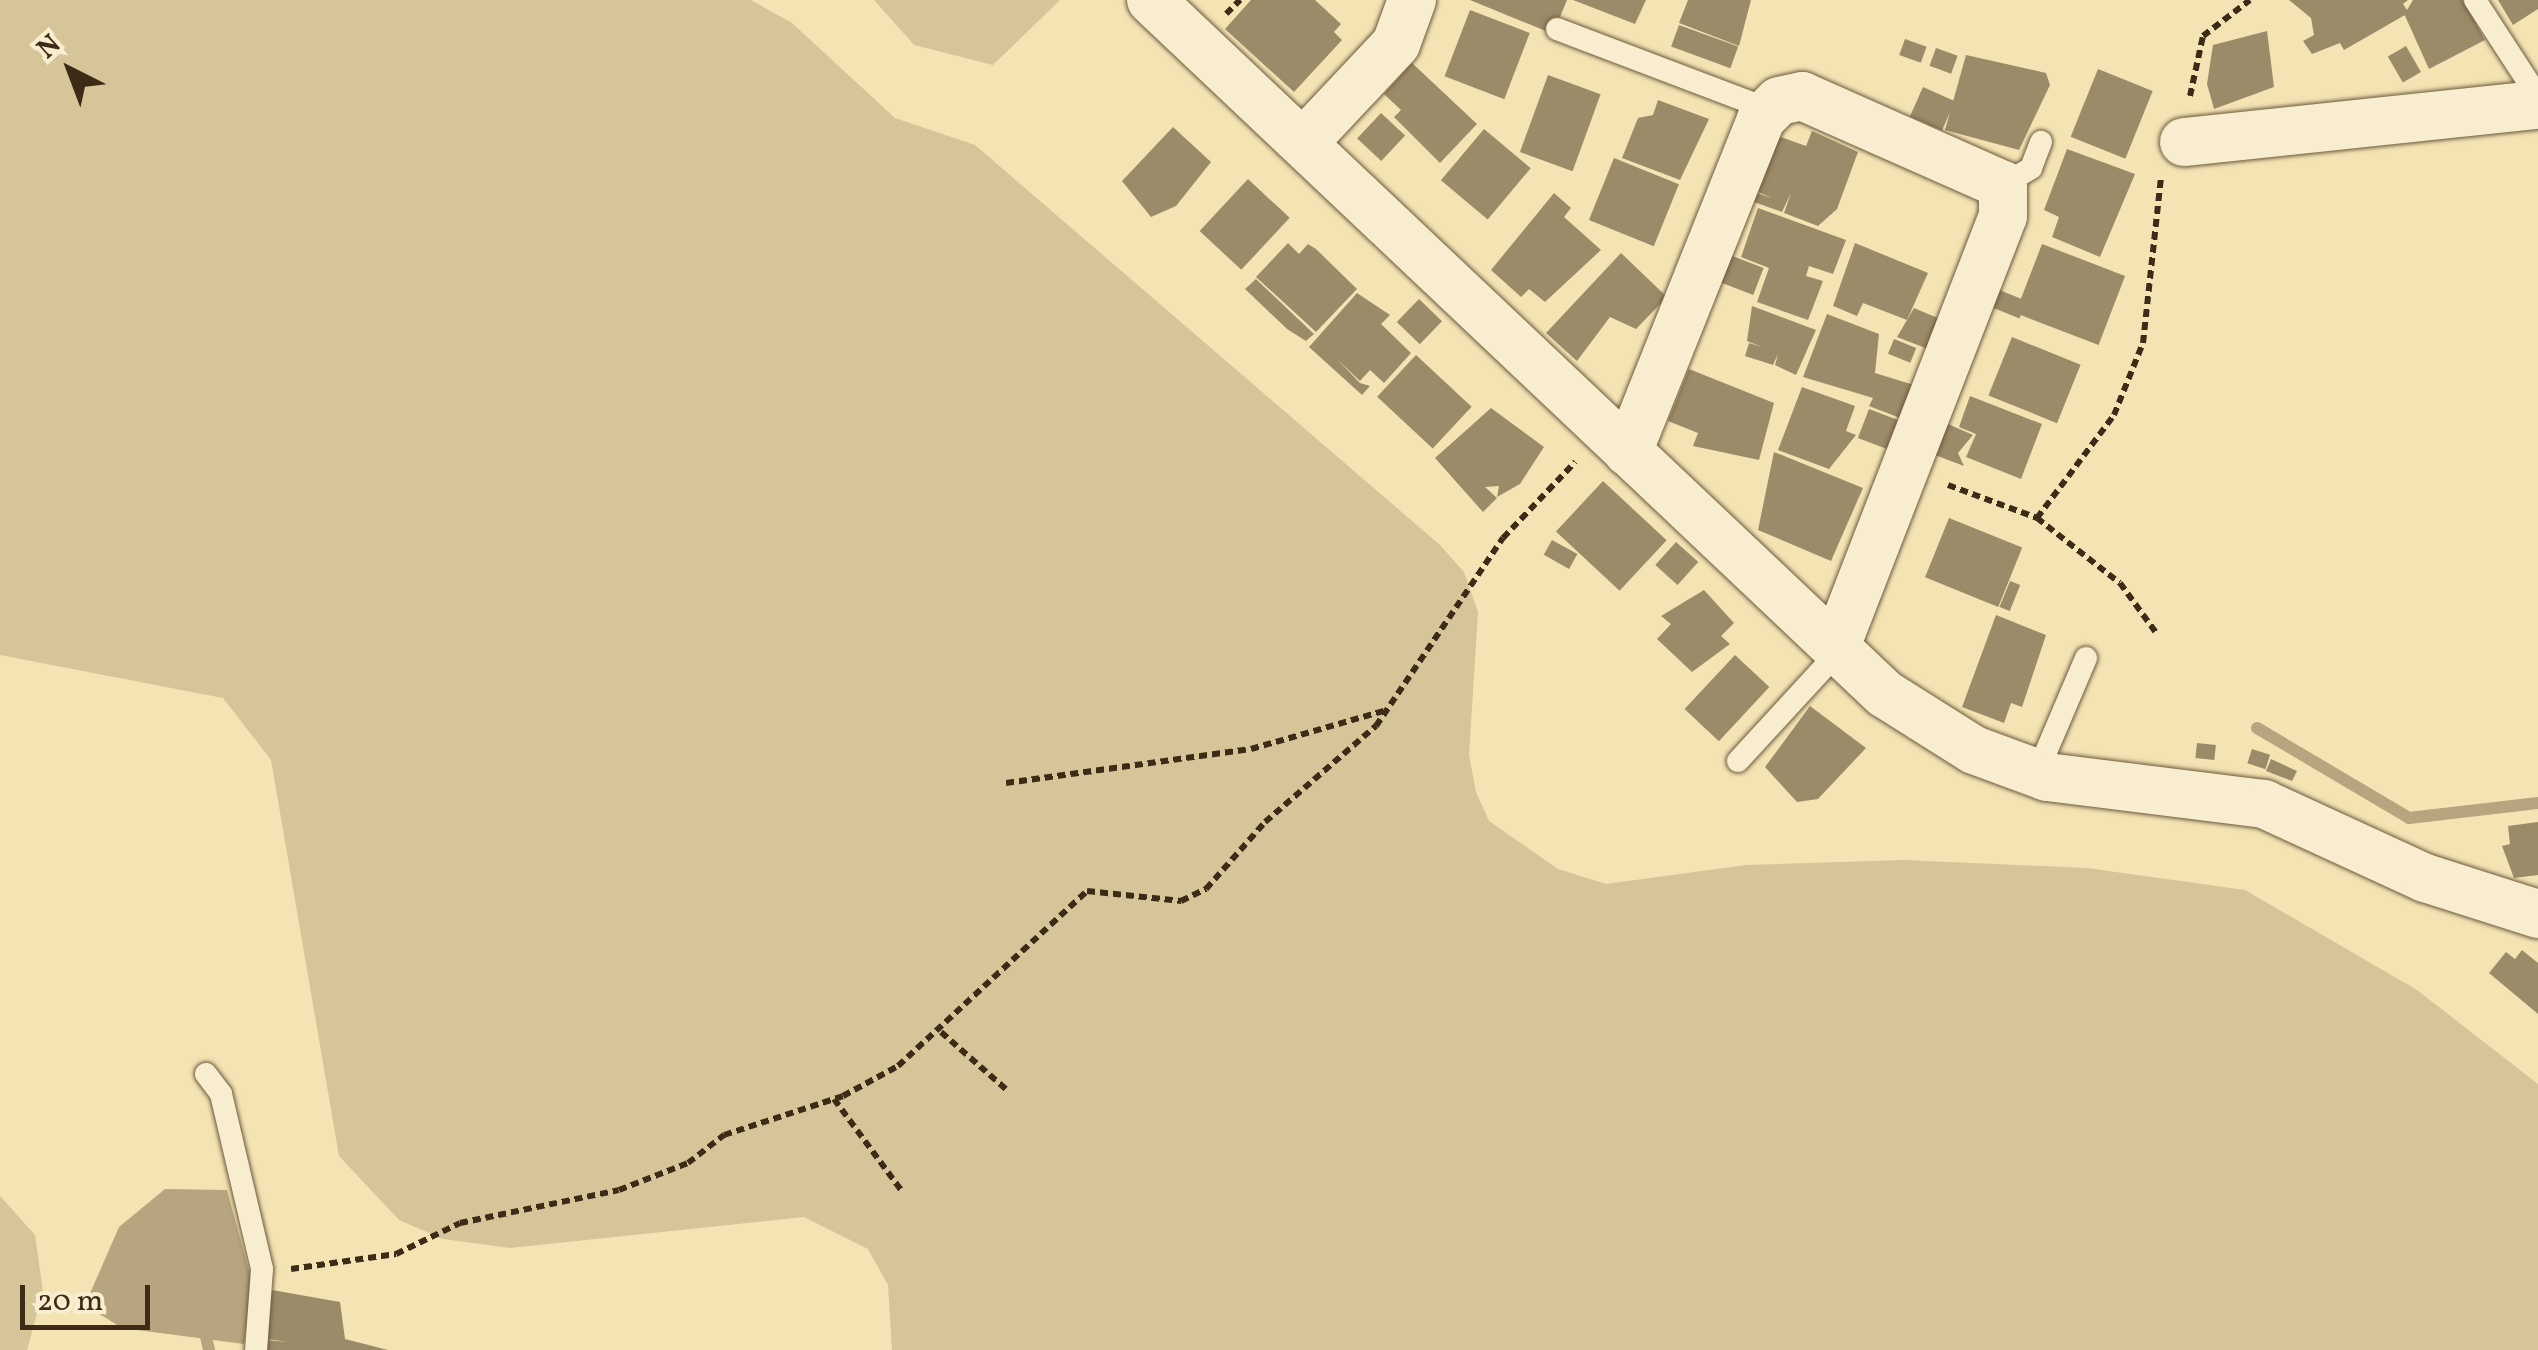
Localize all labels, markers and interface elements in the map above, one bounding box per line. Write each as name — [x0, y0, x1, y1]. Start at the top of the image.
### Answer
north arrow — [20, 20, 120, 120]
text: N — [29, 26, 70, 69]
scale bar — [25, 1265, 155, 1327]
text: 20 m — [37, 1281, 103, 1323]

